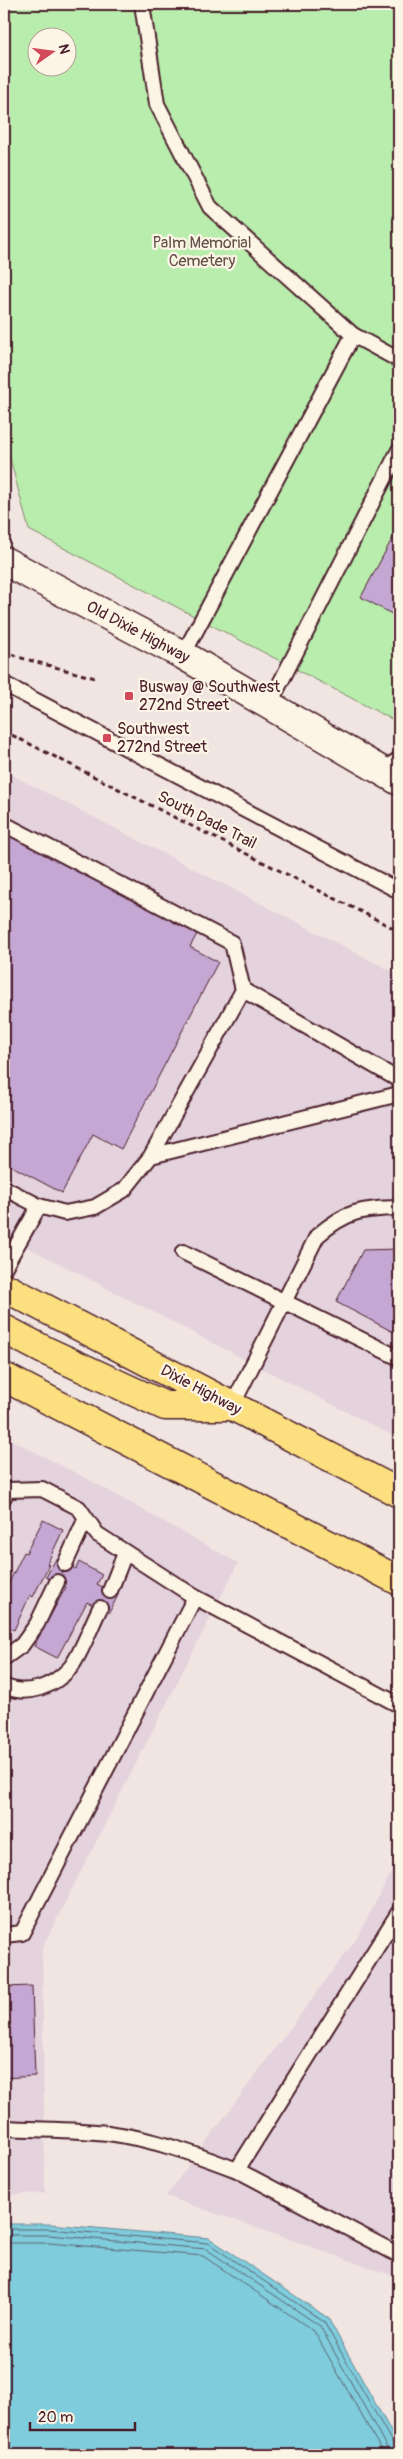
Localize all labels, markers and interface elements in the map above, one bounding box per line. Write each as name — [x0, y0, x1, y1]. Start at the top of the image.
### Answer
north arrow — [28, 28, 78, 78]
text: N — [55, 42, 74, 56]
park label: Palm Memorial Cemetery — [153, 233, 251, 271]
street label: Old Dixie Highway — [83, 596, 193, 668]
place label: Busway @ Southwest 272nd Street — [139, 677, 281, 715]
marker: Busway @ Southwest 272nd Street — [123, 690, 135, 702]
place label: Southwest 272nd Street — [117, 719, 208, 757]
marker: Southwest 272nd Street — [101, 732, 113, 744]
street label: South Dade Trail — [154, 786, 260, 854]
street label: Dixie Highway — [157, 1360, 245, 1420]
scale bar — [30, 2399, 135, 2431]
text: 20 m — [38, 2408, 73, 2427]

